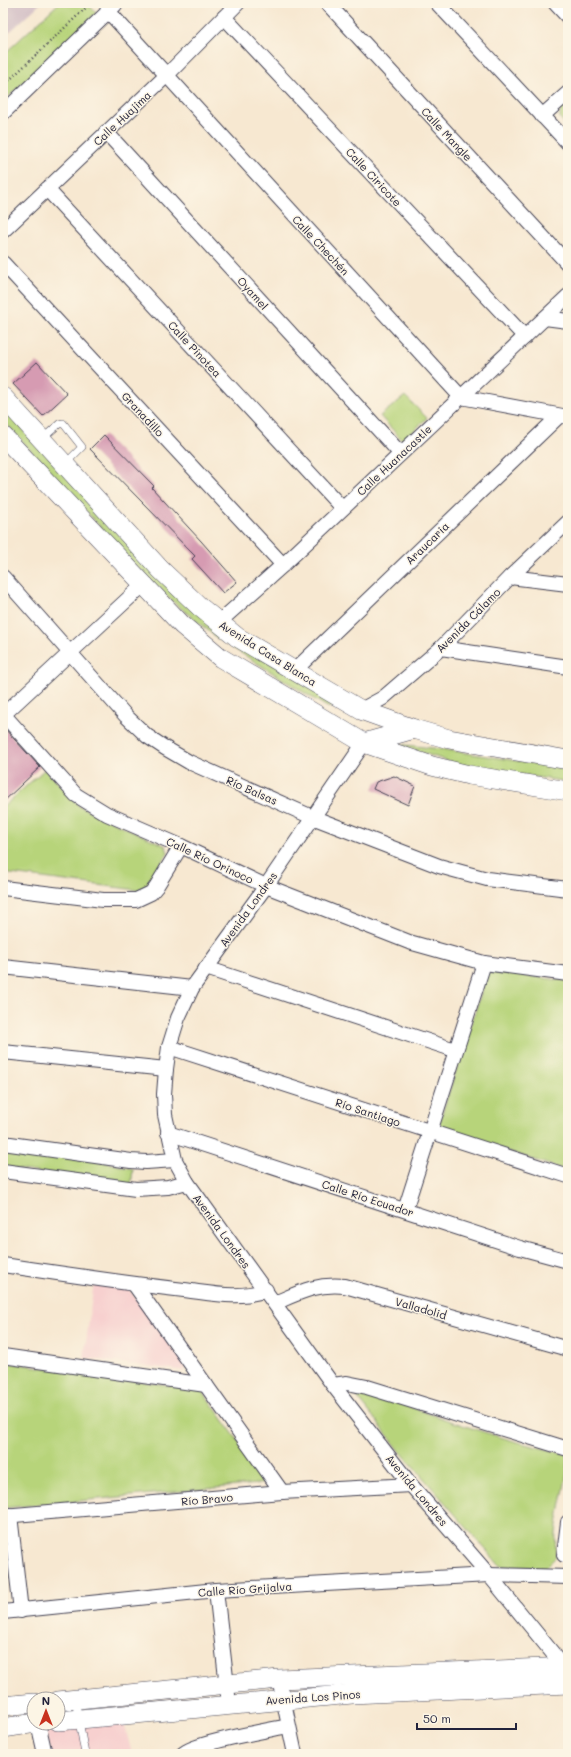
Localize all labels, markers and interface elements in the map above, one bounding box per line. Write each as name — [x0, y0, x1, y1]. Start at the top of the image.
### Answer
street label: Calle Huajima — [90, 87, 154, 149]
street label: Calle Mangle — [418, 104, 476, 164]
street label: Calle Ciricote — [343, 144, 405, 210]
street label: Calle Chechén — [289, 212, 353, 278]
street label: Oyamel — [234, 273, 272, 313]
street label: Calle Pinotea — [165, 318, 225, 380]
street label: Granadillo — [118, 388, 168, 440]
street label: Calle Huanacastle — [353, 421, 435, 499]
street label: Araucaria — [402, 518, 452, 568]
street label: Avenida Cálamo — [432, 584, 504, 656]
street label: Avenida Casa Blanca — [216, 617, 320, 689]
street label: Río Balsas — [224, 772, 280, 808]
street label: Calle Río Orinoco — [164, 833, 256, 887]
street label: Avenida Londres — [216, 869, 280, 949]
street label: Río Santiago — [334, 1094, 403, 1130]
street label: Calle Río Ecuador — [320, 1176, 416, 1220]
street label: Avenida Londres — [190, 1191, 254, 1271]
street label: Valladolid — [394, 1293, 449, 1323]
street label: Avenida Londres — [383, 1451, 451, 1529]
street label: Río Bravo — [180, 1489, 234, 1509]
street label: Calle Río Grijalva — [198, 1578, 293, 1600]
street label: Avenida Los Pinos — [265, 1686, 361, 1708]
north arrow — [26, 1691, 66, 1731]
text: N — [42, 1693, 50, 1708]
scale bar — [417, 1705, 516, 1731]
text: 50 m — [423, 1710, 451, 1726]

